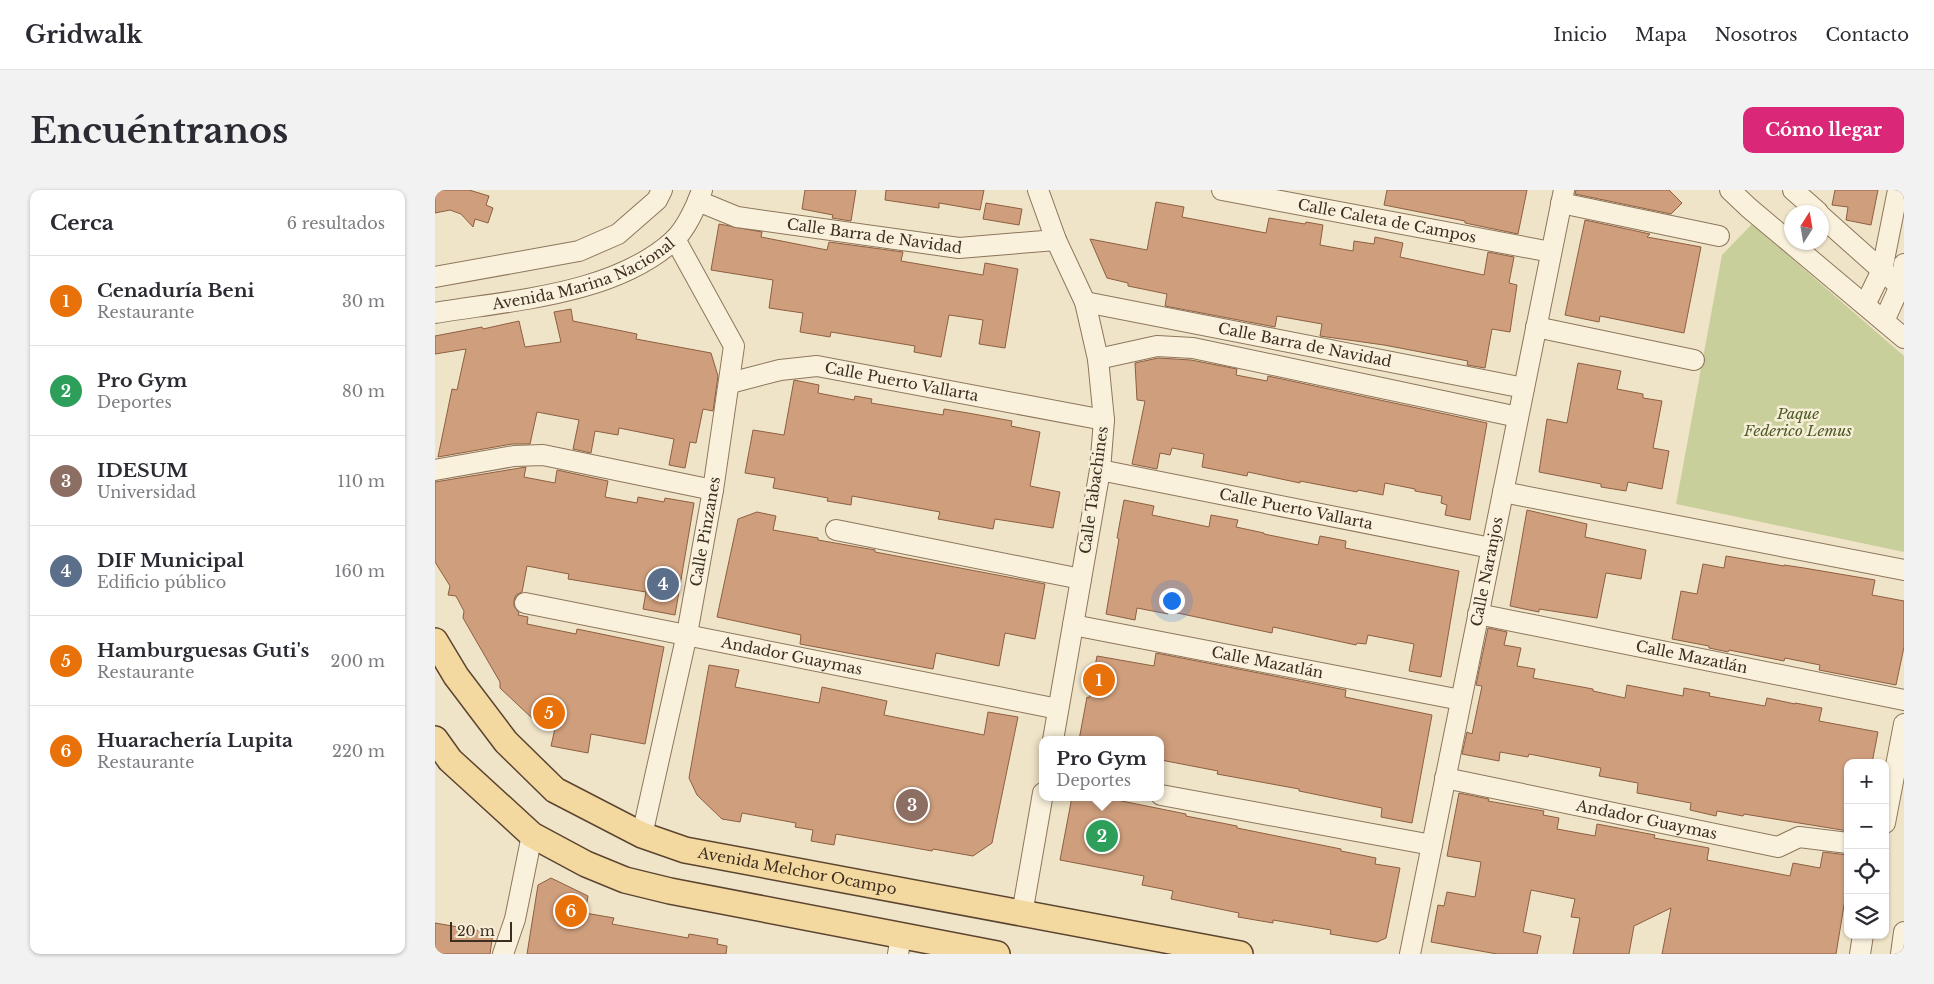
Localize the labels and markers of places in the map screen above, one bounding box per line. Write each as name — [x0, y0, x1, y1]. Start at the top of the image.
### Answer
pin: 4 — [647, 565, 679, 603]
pin: 1 — [1083, 661, 1115, 699]
pin: 5 — [533, 694, 565, 732]
pin: 3 — [896, 786, 928, 824]
pin: 2 — [1086, 817, 1118, 855]
pin: 6 — [555, 892, 587, 930]

